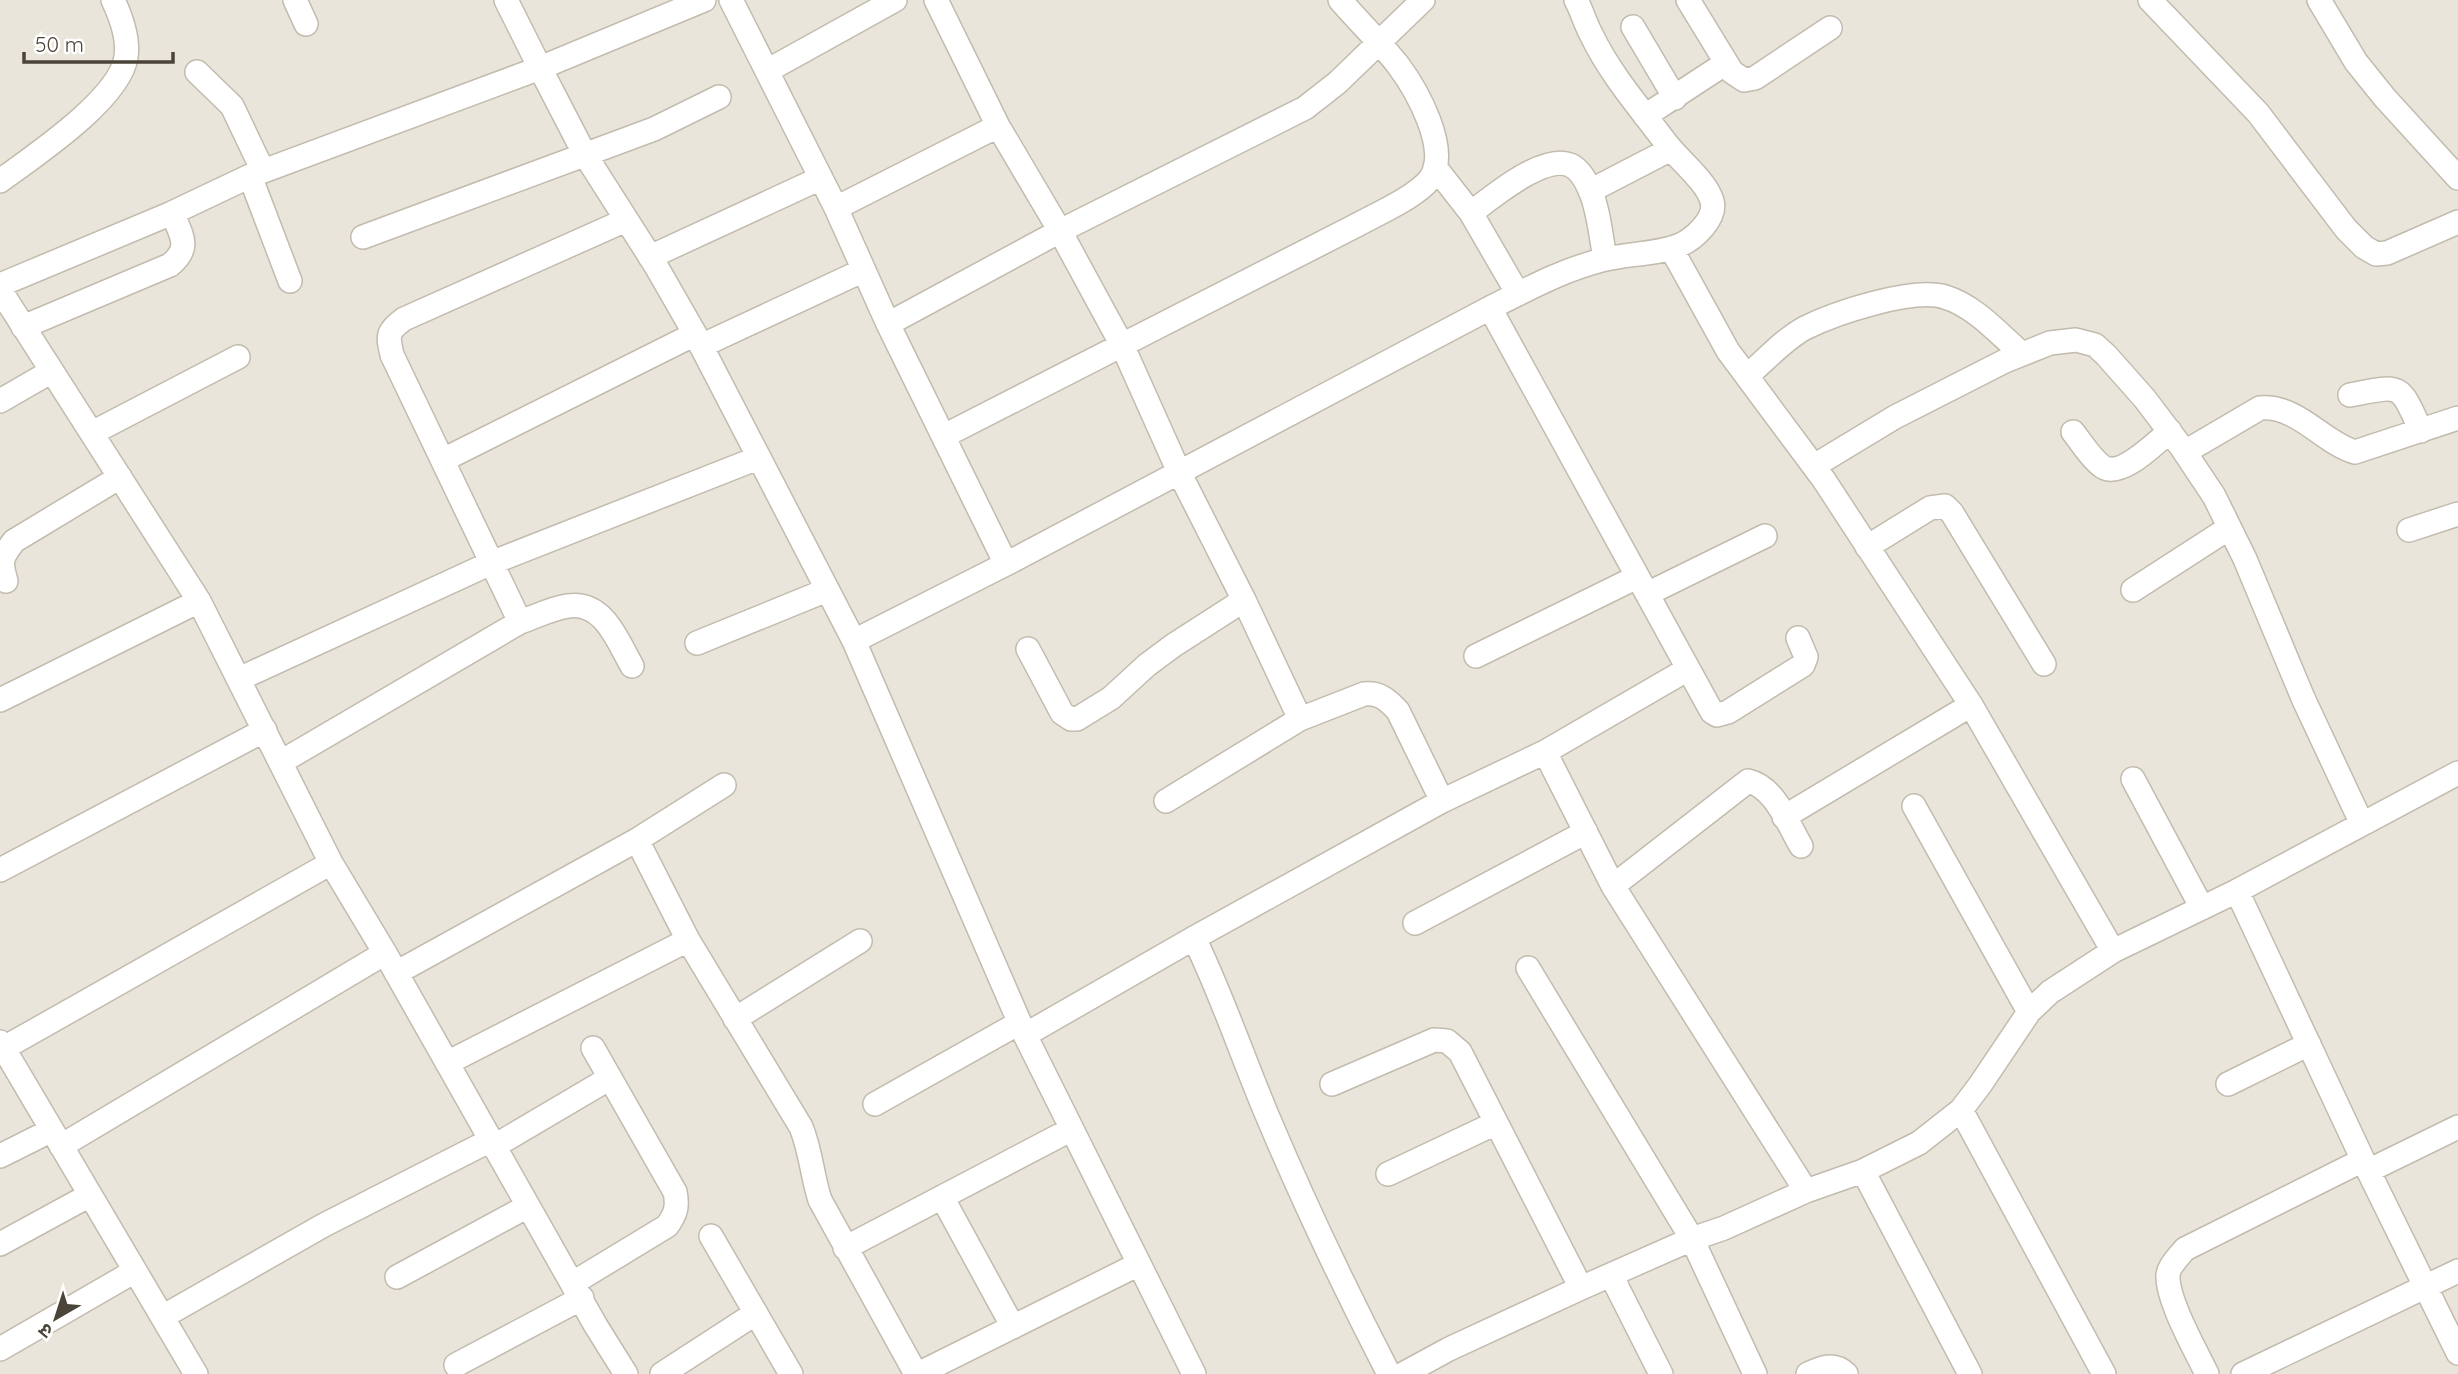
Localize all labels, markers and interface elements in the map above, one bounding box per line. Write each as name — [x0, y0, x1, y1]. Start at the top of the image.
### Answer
scale bar — [24, 21, 173, 65]
text: 50 m — [35, 31, 84, 57]
north arrow — [21, 1283, 91, 1353]
text: उ — [33, 1318, 57, 1344]

